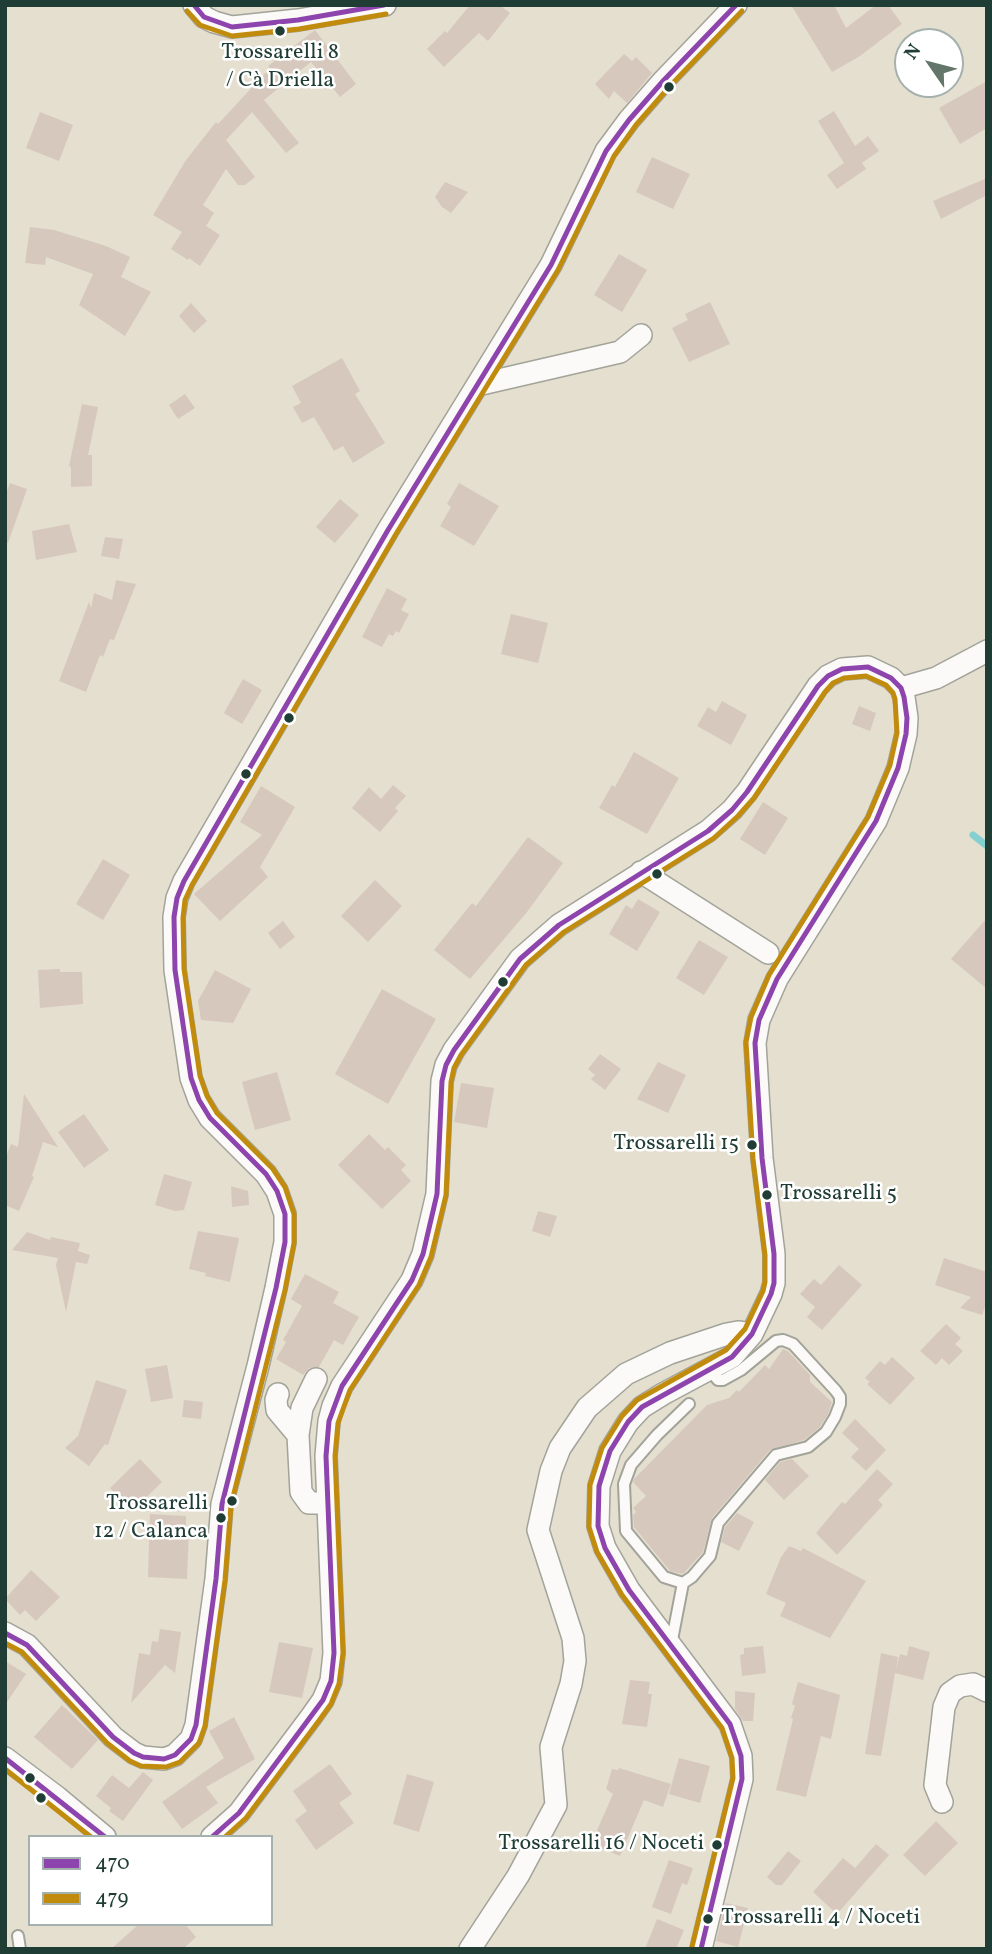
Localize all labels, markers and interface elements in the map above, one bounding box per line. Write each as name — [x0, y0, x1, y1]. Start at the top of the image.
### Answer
marker: Trossarelli 8 / Cà Driella — [273, 24, 287, 38]
north arrow — [894, 28, 964, 98]
text: N — [899, 39, 928, 65]
place label: Trossarelli 8 / Cà Driella — [221, 41, 339, 92]
unlabelled marker — [662, 80, 676, 94]
unlabelled marker — [282, 711, 296, 725]
unlabelled marker — [239, 767, 253, 781]
unlabelled marker — [650, 867, 664, 881]
unlabelled marker — [496, 975, 510, 989]
place label: Trossarelli 15 — [613, 1132, 739, 1158]
marker: Trossarelli 15 — [745, 1138, 759, 1152]
place label: Trossarelli 5 — [780, 1182, 897, 1208]
marker: Trossarelli 5 — [760, 1188, 774, 1202]
place label: Trossarelli 12 / Calanca — [94, 1492, 208, 1544]
unlabelled marker — [225, 1494, 239, 1508]
marker: Trossarelli 12 / Calanca — [214, 1511, 228, 1525]
unlabelled marker — [23, 1771, 37, 1785]
unlabelled marker — [34, 1791, 48, 1805]
place label: Trossarelli 16 / Noceti — [498, 1832, 704, 1858]
legend — [28, 1835, 273, 1926]
marker: Trossarelli 16 / Noceti — [710, 1838, 724, 1852]
text: 470 — [95, 1849, 130, 1878]
text: 479 — [95, 1884, 128, 1913]
place label: Trossarelli 4 / Noceti — [721, 1906, 920, 1932]
marker: Trossarelli 4 / Noceti — [701, 1912, 715, 1926]

